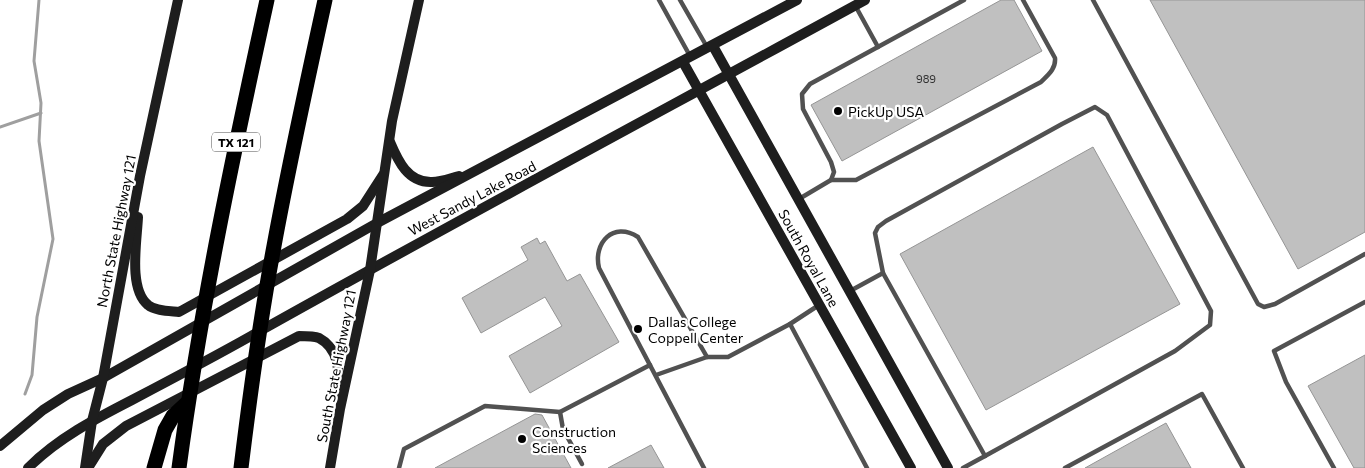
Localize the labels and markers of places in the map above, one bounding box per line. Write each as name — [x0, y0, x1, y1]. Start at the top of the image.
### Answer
place label: PickUp USA — [848, 103, 925, 120]
marker: PickUp USA — [832, 105, 844, 117]
place label: Dallas College Coppell Center — [648, 313, 744, 346]
marker: Dallas College Coppell Center — [632, 323, 644, 335]
place label: Construction Sciences — [532, 423, 616, 456]
marker: Construction Sciences — [516, 433, 528, 445]

